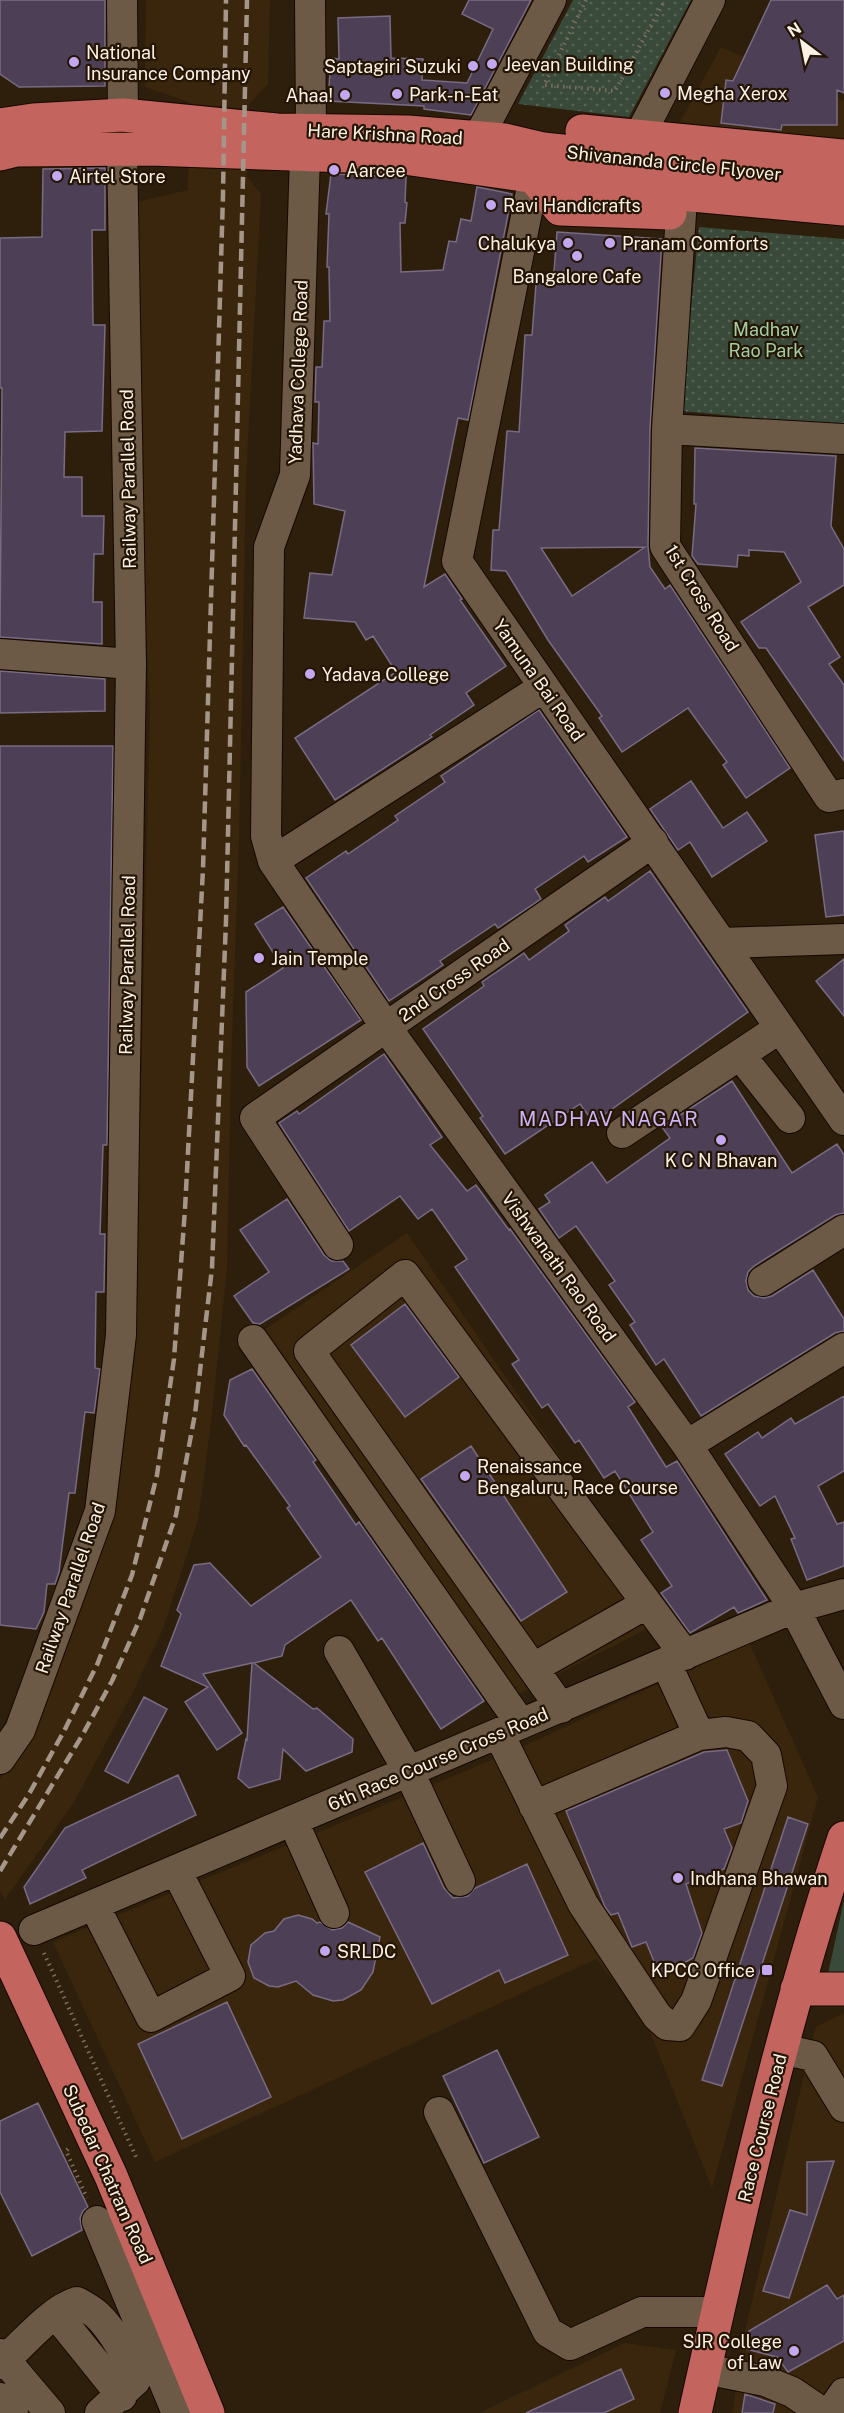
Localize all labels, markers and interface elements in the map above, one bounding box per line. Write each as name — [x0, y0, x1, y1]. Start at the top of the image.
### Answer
north arrow — [772, 12, 832, 72]
text: N — [784, 18, 805, 41]
place label: National Insurance Company — [86, 42, 251, 84]
place label: Jeevan Building — [504, 54, 634, 75]
marker: National Insurance Company — [67, 55, 81, 69]
place label: Saptagiri Suzuki — [324, 56, 461, 77]
marker: Jeevan Building — [485, 57, 499, 71]
marker: Saptagiri Suzuki — [466, 59, 480, 73]
place label: Megha Xerox — [677, 83, 788, 104]
place label: Park-n-Eat — [409, 84, 498, 105]
place label: Ahaa! — [285, 85, 333, 106]
marker: Megha Xerox — [658, 86, 672, 100]
marker: Park-n-Eat — [390, 87, 404, 101]
marker: Ahaa! — [338, 88, 352, 102]
street label: Hare Krishna Road — [307, 119, 463, 149]
street label: Shivananda Circle Flyover — [566, 141, 782, 185]
place label: Aarcee — [346, 160, 406, 181]
marker: Aarcee — [327, 163, 341, 177]
place label: Airtel Store — [69, 166, 166, 187]
marker: Airtel Store — [50, 169, 64, 183]
place label: Ravi Handicrafts — [503, 195, 641, 216]
marker: Ravi Handicrafts — [484, 198, 498, 212]
place label: Chalukya — [478, 233, 556, 254]
place label: Pranam Comforts — [622, 233, 768, 254]
marker: Chalukya — [561, 236, 575, 250]
marker: Pranam Comforts — [603, 236, 617, 250]
marker: Bangalore Cafe — [570, 249, 584, 263]
place label: Bangalore Cafe — [513, 266, 641, 287]
street label: Yadhava College Road — [284, 279, 312, 465]
park label: Madhav Rao Park — [729, 319, 803, 361]
street label: Railway Parallel Road — [116, 389, 140, 569]
street label: 1st Cross Road — [661, 541, 743, 655]
street label: Yamuna Bai Road — [489, 615, 589, 745]
place label: Yadava College — [322, 664, 449, 685]
marker: Yadava College — [303, 667, 317, 681]
street label: Railway Parallel Road — [115, 875, 139, 1055]
street label: 2nd Cross Road — [394, 934, 514, 1026]
place label: Jain Temple — [271, 948, 368, 969]
marker: Jain Temple — [252, 951, 266, 965]
district label: MADHAV NAGAR — [519, 1107, 699, 1131]
marker: K C N Bhavan — [714, 1133, 728, 1147]
place label: K C N Bhavan — [665, 1150, 777, 1171]
street label: Vishwanath Rao Road — [498, 1188, 620, 1346]
place label: Renaissance Bengaluru, Race Course — [477, 1456, 678, 1498]
marker: Renaissance Bengaluru, Race Course — [458, 1469, 472, 1483]
street label: Railway Parallel Road — [31, 1500, 109, 1676]
street label: 6th Race Course Cross Road — [325, 1703, 551, 1815]
place label: Indhana Bhawan — [690, 1868, 828, 1889]
marker: Indhana Bhawan — [671, 1871, 685, 1885]
place label: SRLDC — [337, 1941, 396, 1962]
marker: SRLDC — [318, 1944, 332, 1958]
place label: KPCC Office — [651, 1960, 755, 1981]
marker: KPCC Office — [760, 1963, 774, 1977]
street label: Race Course Road — [733, 2052, 791, 2204]
street label: Subedar Chatram Road — [59, 2081, 157, 2267]
place label: SJR College of Law — [682, 2331, 782, 2373]
marker: SJR College of Law — [787, 2344, 801, 2358]

